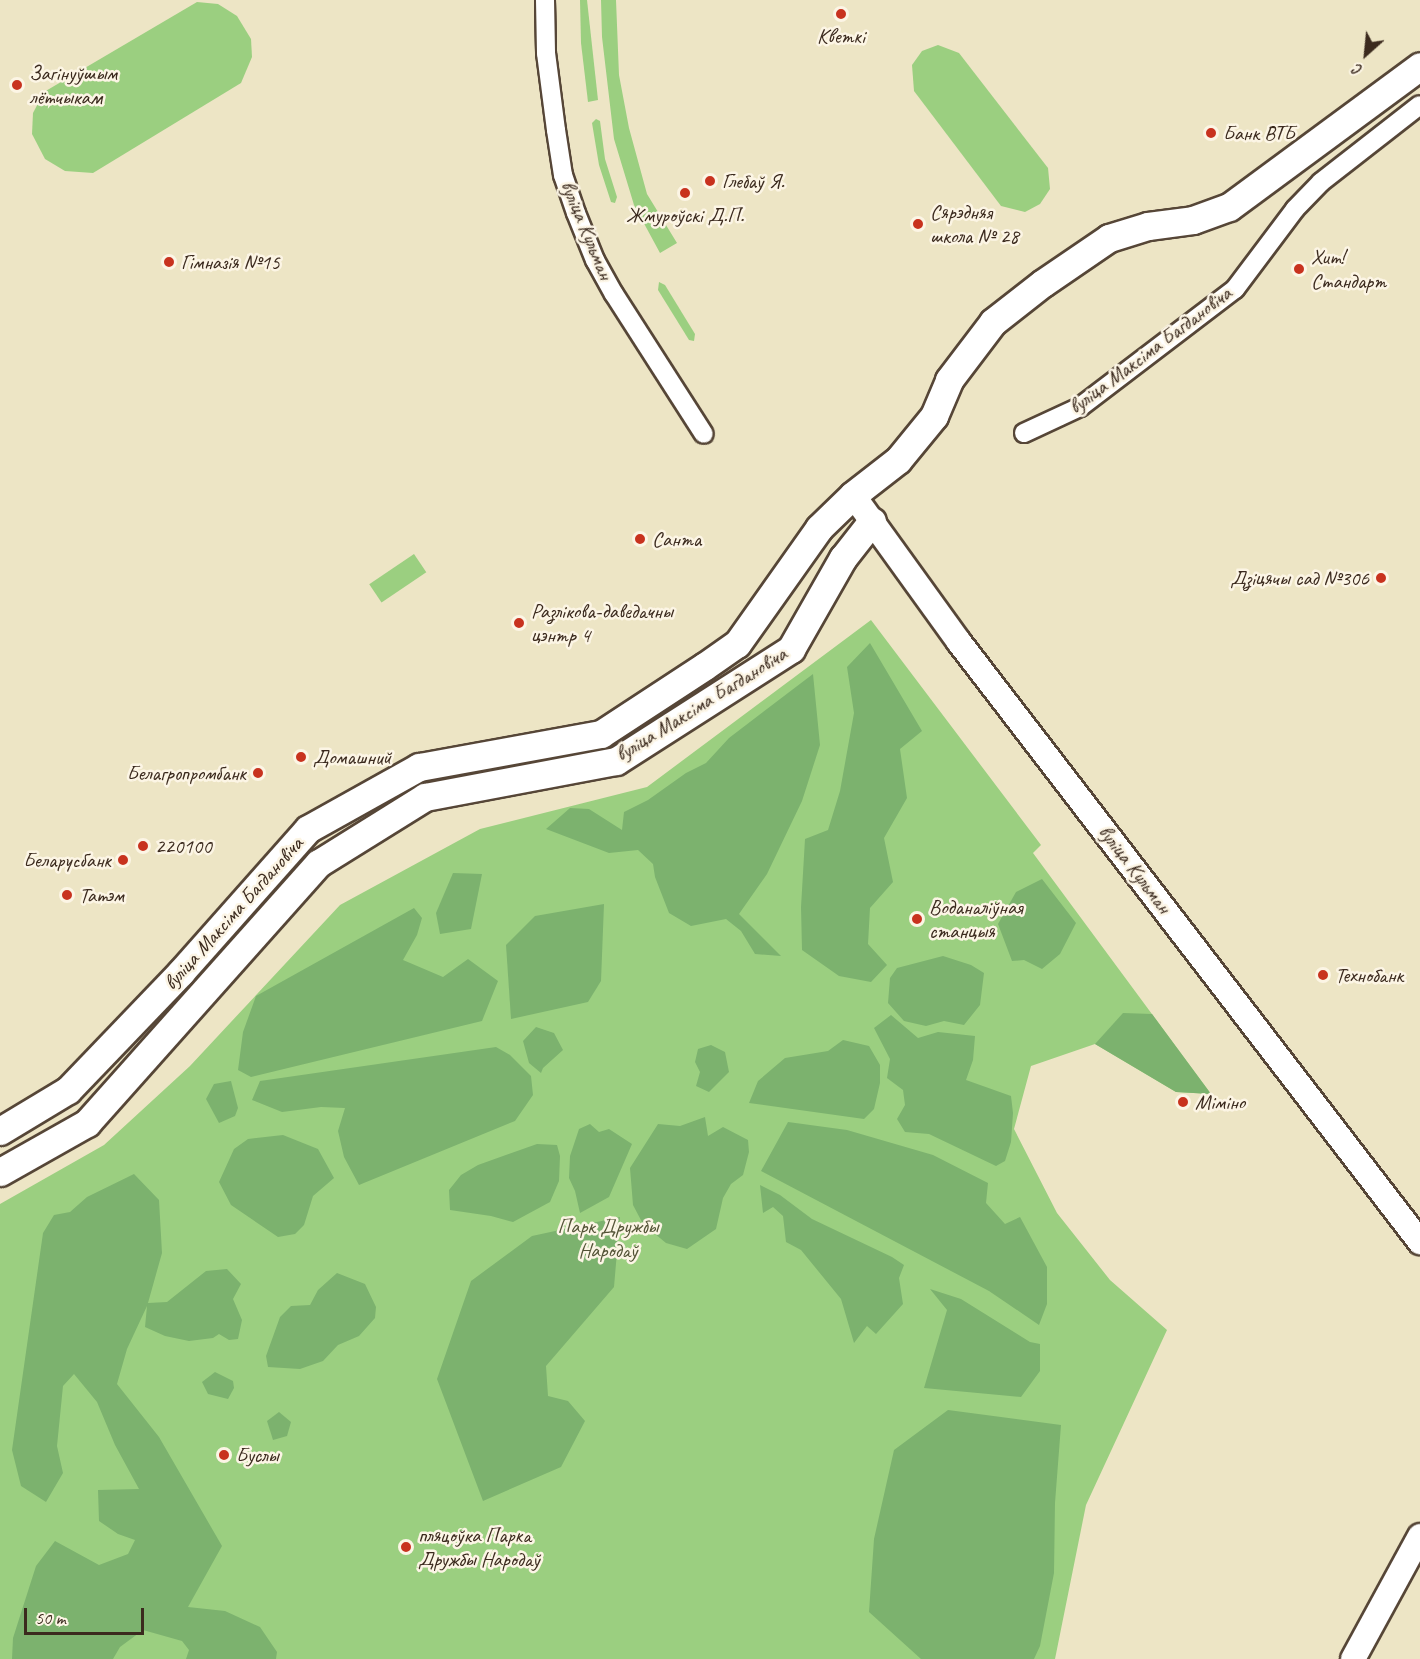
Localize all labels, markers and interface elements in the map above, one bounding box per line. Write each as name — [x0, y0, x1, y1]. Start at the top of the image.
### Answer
marker: Кветкі — [834, 7, 848, 21]
place label: Кветкі — [817, 23, 865, 49]
north arrow — [1336, 24, 1396, 84]
text: С — [1350, 59, 1366, 81]
place label: Загінуўшым лётчыкам — [29, 60, 117, 110]
marker: Загінуўшым лётчыкам — [10, 78, 24, 92]
place label: Банк ВТБ — [1223, 120, 1296, 146]
marker: Банк ВТБ — [1204, 126, 1218, 140]
place label: Глебаў Я. — [722, 168, 784, 194]
marker: Глебаў Я. — [703, 174, 717, 188]
street label: вуліца Кульман — [555, 177, 619, 283]
marker: Жмуроўскі Д.П. — [678, 186, 692, 200]
place label: Сярэдняя школа № 28 — [930, 199, 1019, 249]
place label: Жмуроўскі Д.П. — [626, 202, 744, 228]
marker: Сярэдняя школа № 28 — [911, 217, 925, 231]
place label: Хит! Стандарт — [1311, 244, 1386, 294]
place label: Гімназія №15 — [181, 249, 280, 275]
marker: Гімназія №15 — [162, 255, 176, 269]
marker: Хит! Стандарт — [1292, 262, 1306, 276]
street label: вуліца Максіма Багдановіча — [1063, 280, 1237, 420]
place label: Санта — [652, 526, 701, 552]
marker: Санта — [633, 532, 647, 546]
place label: Дзіцячы сад №306 — [1230, 565, 1369, 591]
marker: Дзіцячы сад №306 — [1374, 571, 1388, 585]
place label: Разлікова-даведачны цэнтр 4 — [531, 598, 673, 648]
marker: Разлікова-даведачны цэнтр 4 — [512, 616, 526, 630]
street label: вуліца Максіма Багдановіча — [610, 641, 792, 767]
place label: Домашний — [313, 744, 391, 770]
marker: Домашний — [294, 750, 308, 764]
place label: Белагропромбанк — [127, 760, 246, 786]
marker: Белагропромбанк — [251, 766, 265, 780]
street label: вуліца Кульман — [1093, 820, 1177, 918]
street label: вуліца Максіма Багдановіча — [157, 831, 309, 995]
place label: 220100 — [155, 833, 212, 859]
marker: 220100 — [136, 839, 150, 853]
place label: Беларусбанк — [23, 847, 111, 873]
marker: Беларусбанк — [116, 853, 130, 867]
place label: Татэм — [79, 882, 124, 908]
marker: Татэм — [60, 888, 74, 902]
place label: Воданаліўная станцыя — [929, 894, 1023, 944]
marker: Воданаліўная станцыя — [910, 912, 924, 926]
place label: Технобанк — [1335, 962, 1403, 988]
marker: Технобанк — [1316, 968, 1330, 982]
place label: Міміно — [1195, 1089, 1245, 1115]
marker: Міміно — [1176, 1095, 1190, 1109]
park label: Парк Дружбы Народаў — [558, 1213, 658, 1263]
place label: Буслы — [236, 1442, 279, 1468]
marker: Буслы — [217, 1448, 231, 1462]
place label: пляцоўка Парка Дружбы Народаў — [418, 1522, 540, 1572]
marker: пляцоўка Парка Дружбы Народаў — [399, 1540, 413, 1554]
scale bar — [27, 1596, 147, 1634]
text: 50 m — [35, 1607, 66, 1629]

